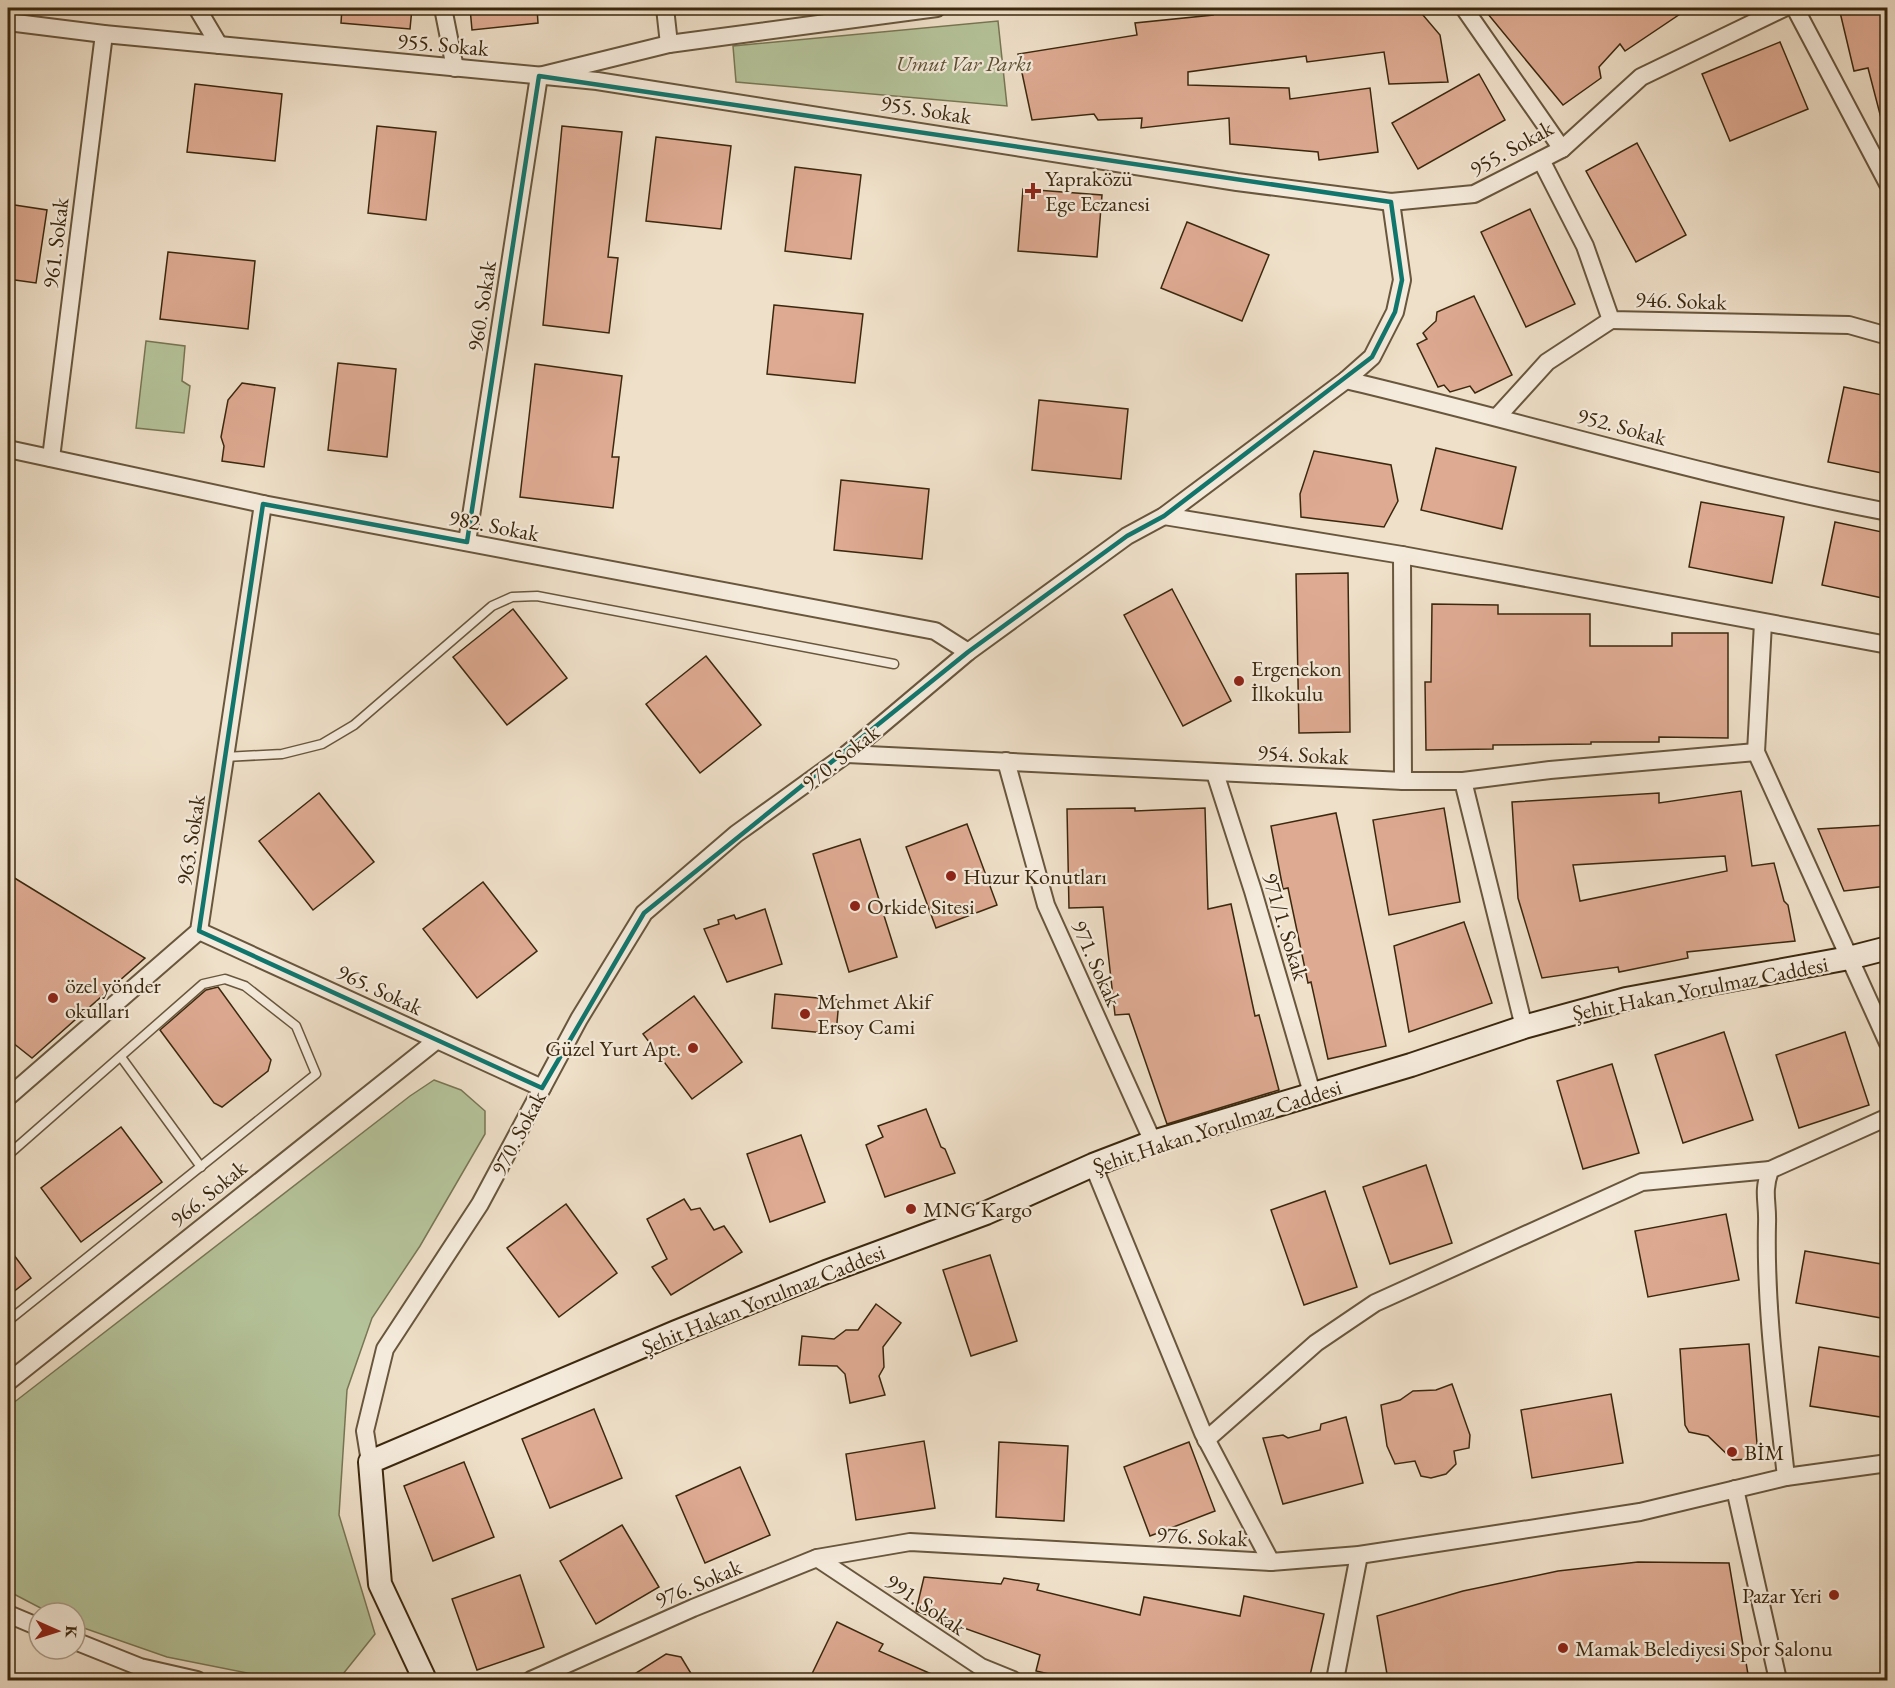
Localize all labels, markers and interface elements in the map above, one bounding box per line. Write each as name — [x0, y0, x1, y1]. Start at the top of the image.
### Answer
street label: 955. Sokak — [396, 26, 490, 63]
park label: Umut Var Parkı — [896, 49, 1032, 78]
street label: 955. Sokak — [879, 88, 974, 131]
street label: 955. Sokak — [1464, 113, 1559, 183]
place label: Yapraközü Ege Eczanesi — [1045, 164, 1150, 218]
marker: Yapraközü Ege Eczanesi — [1026, 184, 1040, 198]
street label: 961. Sokak — [36, 195, 76, 290]
street label: 960. Sokak — [460, 258, 503, 353]
street label: 946. Sokak — [1635, 284, 1728, 317]
street label: 952. Sokak — [1574, 401, 1670, 452]
street label: 982. Sokak — [446, 503, 542, 549]
place label: Ergenekon İlkokulu — [1251, 654, 1342, 708]
marker: Ergenekon İlkokulu — [1232, 674, 1246, 688]
street label: 970. Sokak — [795, 717, 886, 797]
street label: 954. Sokak — [1257, 738, 1350, 771]
street label: 963. Sokak — [169, 792, 212, 887]
place label: Huzur Konutları — [963, 862, 1107, 891]
marker: Huzur Konutları — [944, 869, 958, 883]
street label: 971/1. Sokak — [1255, 869, 1316, 984]
place label: Orkide Sitesi — [867, 892, 975, 921]
marker: Orkide Sitesi — [848, 899, 862, 913]
street label: 971. Sokak — [1065, 916, 1129, 1011]
street label: Şehit Hakan Yorulmaz Caddesi — [1570, 949, 1831, 1028]
street label: 965. Sokak — [332, 957, 428, 1022]
place label: özel yönder okulları — [65, 971, 161, 1025]
place label: Mehmet Akif Ersoy Cami — [817, 987, 934, 1041]
marker: özel yönder okulları — [46, 991, 60, 1005]
marker: Mehmet Akif Ersoy Cami — [798, 1007, 812, 1021]
place label: Güzel Yurt Apt. — [545, 1034, 681, 1063]
marker: Güzel Yurt Apt. — [686, 1041, 700, 1055]
street label: Şehit Hakan Yorulmaz Caddesi — [1089, 1073, 1345, 1180]
street label: 970. Sokak — [484, 1086, 553, 1180]
street label: 966. Sokak — [164, 1153, 253, 1233]
place label: MNG Kargo — [923, 1195, 1032, 1224]
marker: MNG Kargo — [904, 1202, 918, 1216]
street label: Şehit Hakan Yorulmaz Caddesi — [637, 1237, 889, 1362]
place label: BİM — [1744, 1438, 1784, 1467]
marker: BİM — [1725, 1445, 1739, 1459]
street label: 976. Sokak — [1156, 1520, 1249, 1553]
street label: 976. Sokak — [650, 1552, 747, 1615]
street label: 991. Sokak — [880, 1567, 972, 1642]
place label: Pazar Yeri — [1742, 1581, 1822, 1610]
marker: Pazar Yeri — [1827, 1588, 1841, 1602]
north arrow — [27, 1601, 87, 1661]
text: K — [61, 1625, 82, 1639]
place label: Mamak Belediyesi Spor Salonu — [1575, 1634, 1833, 1663]
marker: Mamak Belediyesi Spor Salonu — [1556, 1641, 1570, 1655]

